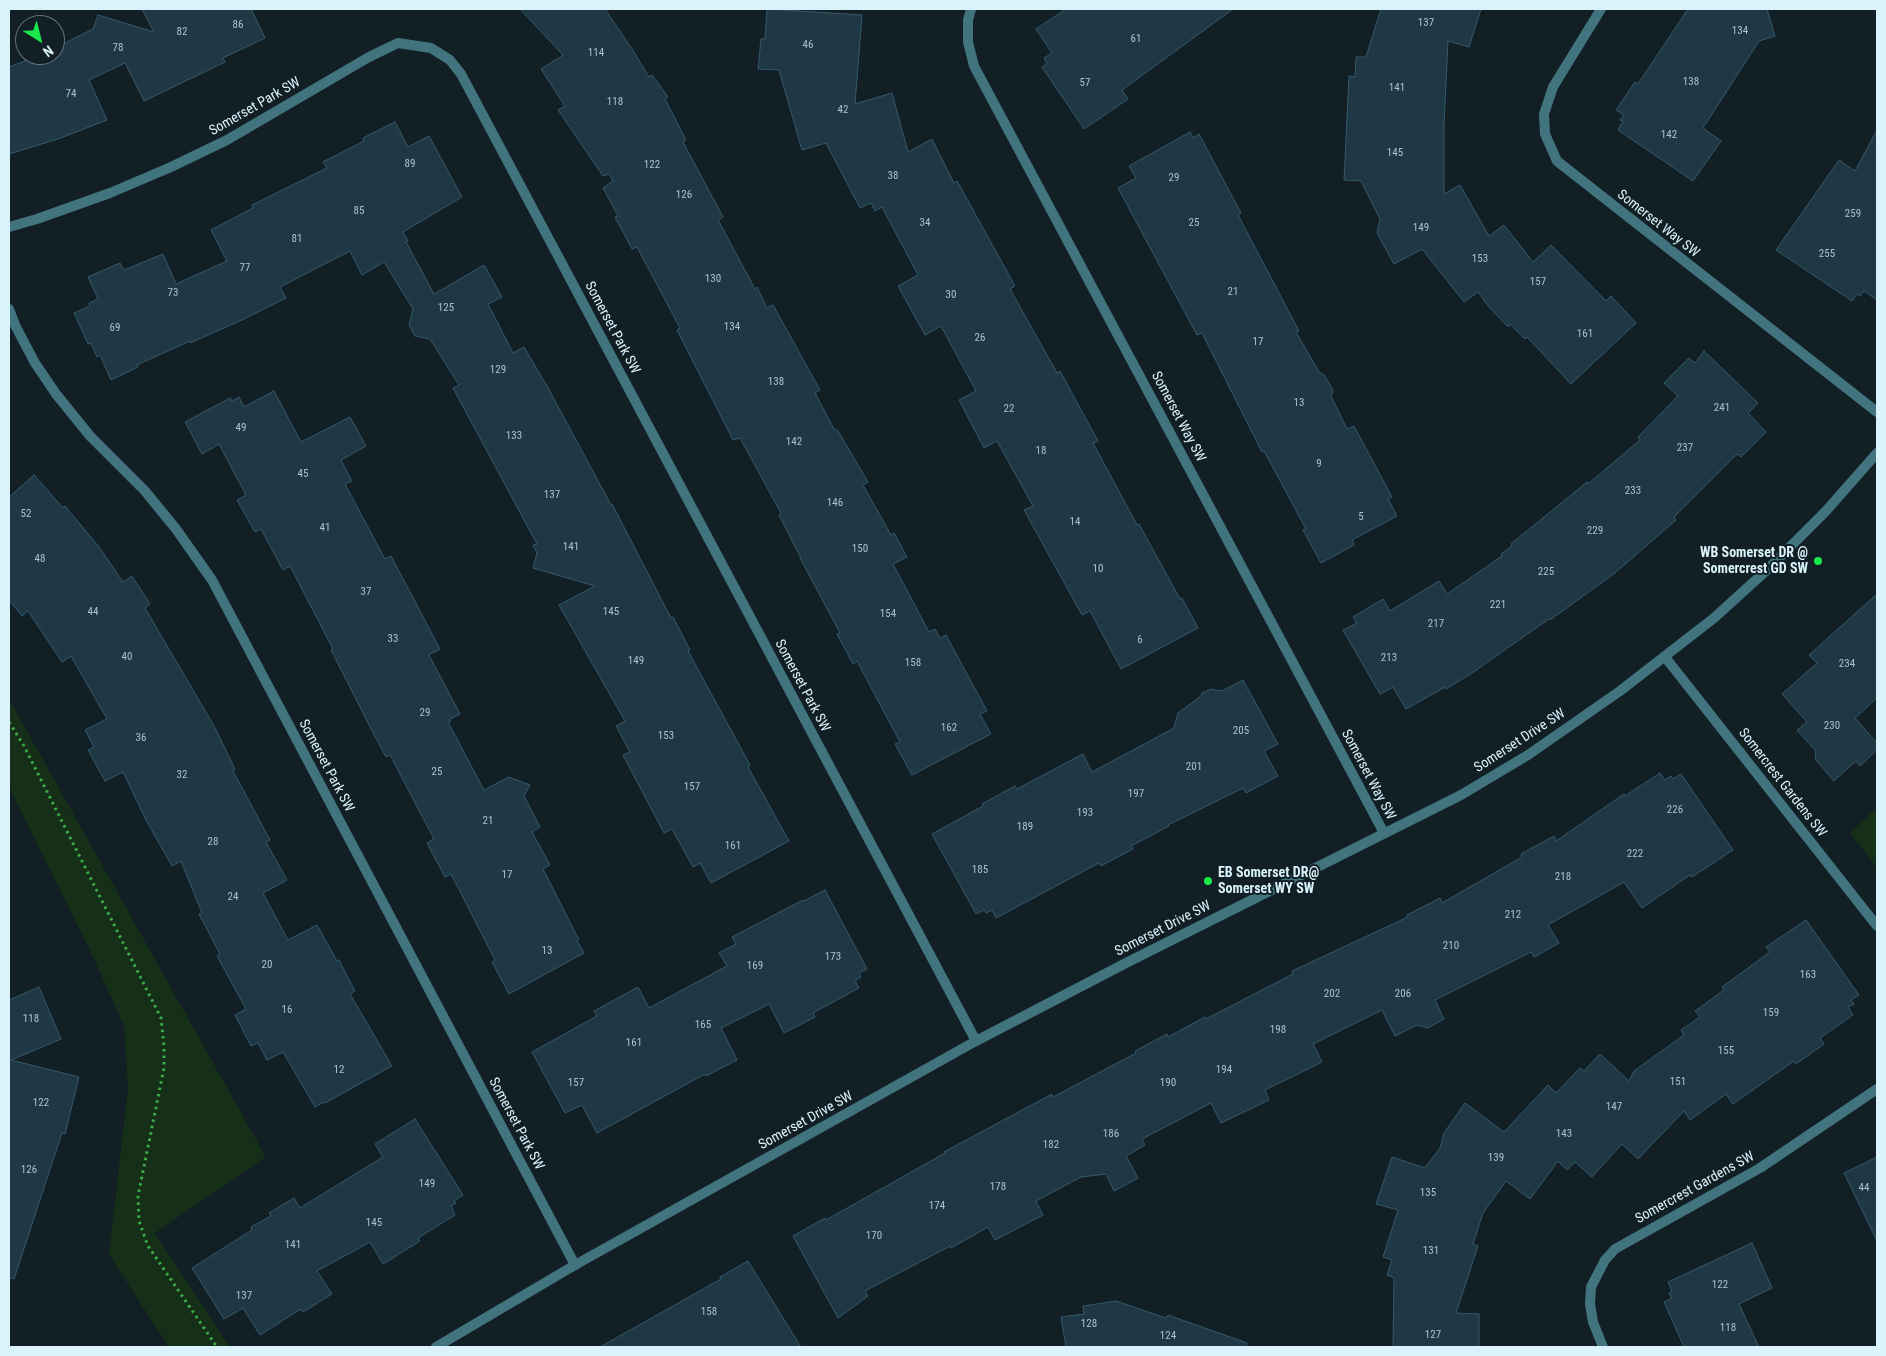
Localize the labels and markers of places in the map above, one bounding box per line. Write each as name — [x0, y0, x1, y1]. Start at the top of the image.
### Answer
place label: WB Somerset DR @ Somercrest GD SW — [1700, 545, 1808, 578]
marker: WB Somerset DR @ Somercrest GD SW — [1812, 555, 1824, 567]
place label: EB Somerset DR@ Somerset WY SW — [1218, 865, 1319, 898]
marker: EB Somerset DR@ Somerset WY SW — [1202, 875, 1214, 887]

